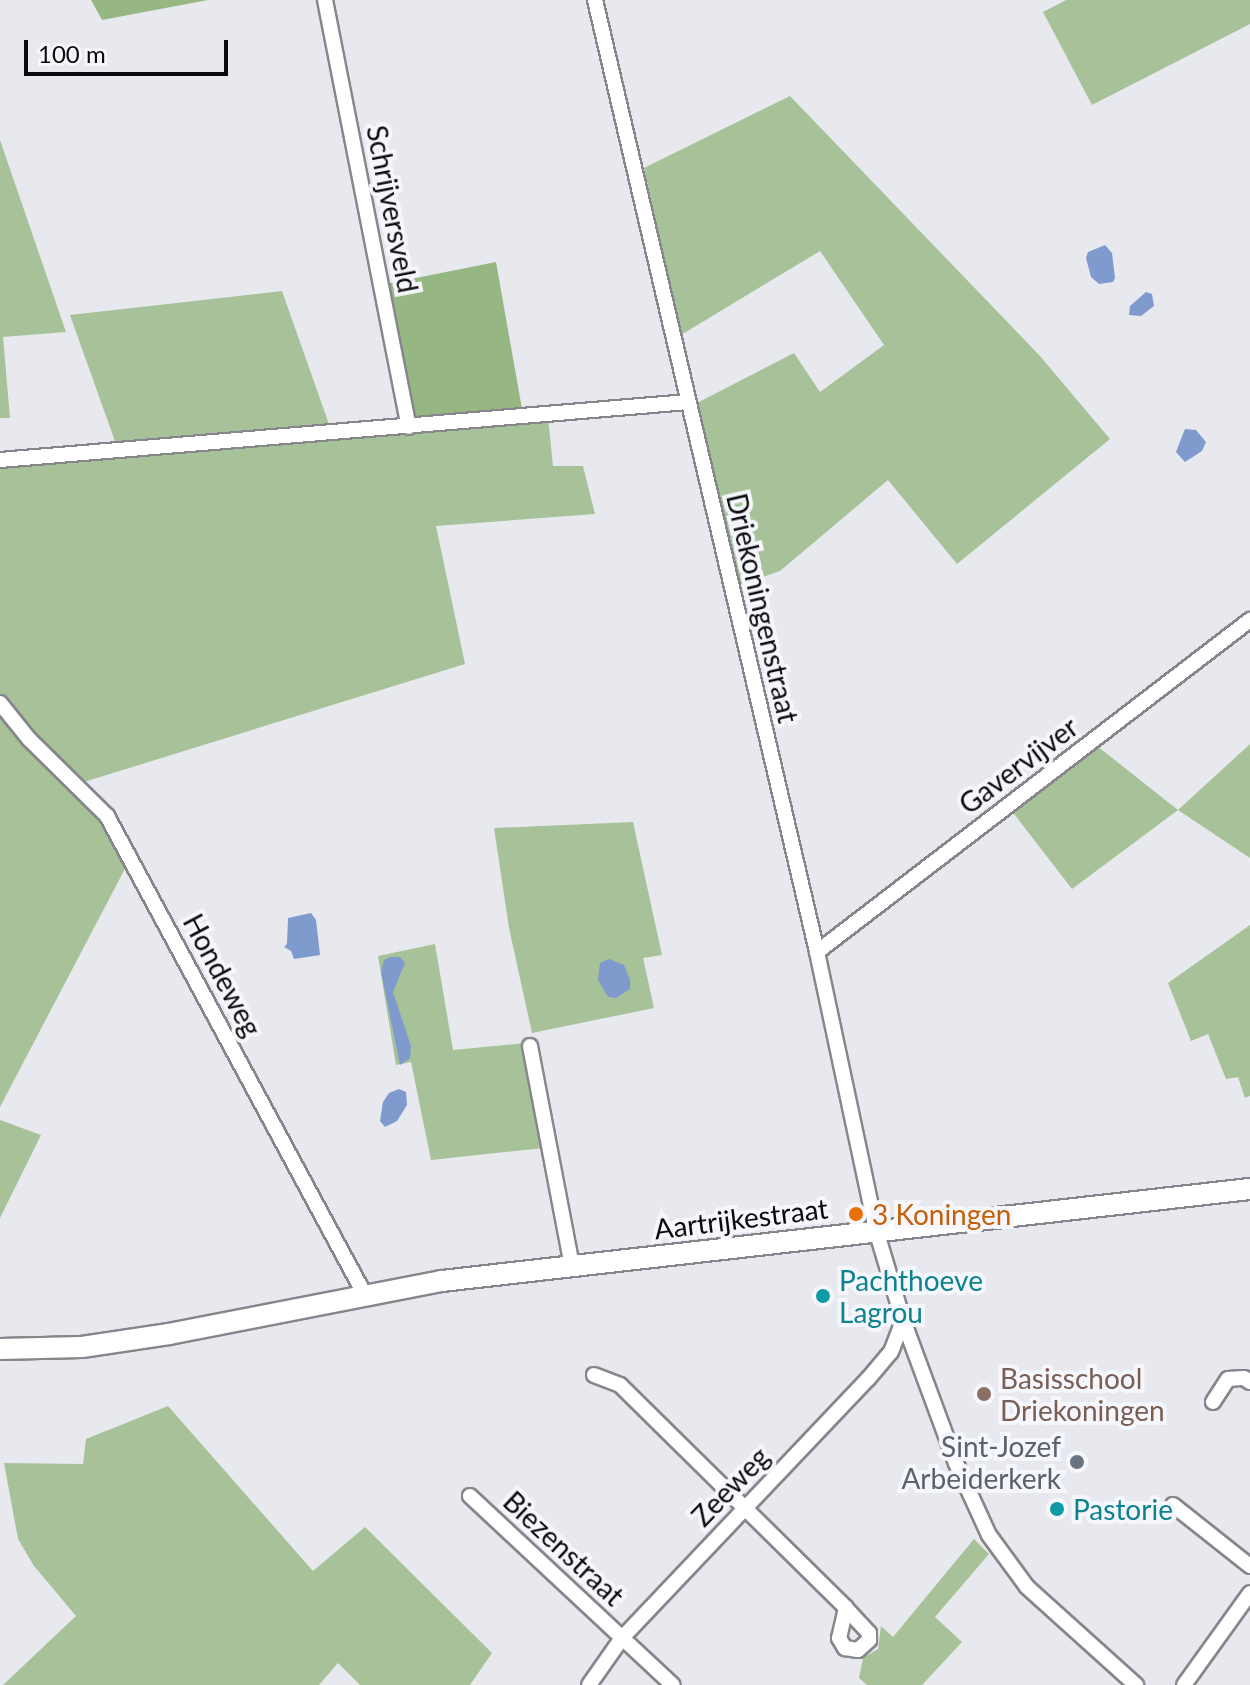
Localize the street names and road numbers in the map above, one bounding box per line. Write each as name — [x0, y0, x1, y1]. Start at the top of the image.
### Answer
street label: Schrijversveld — [360, 122, 426, 296]
street label: Driekoningenstraat — [720, 490, 806, 726]
street label: Gavervijver — [952, 709, 1084, 821]
street label: Hondeweg — [177, 908, 269, 1042]
street label: Aartrijkestraat — [652, 1191, 830, 1245]
street label: Zeeweg — [684, 1440, 776, 1532]
street label: Biezenstraat — [497, 1484, 631, 1612]

